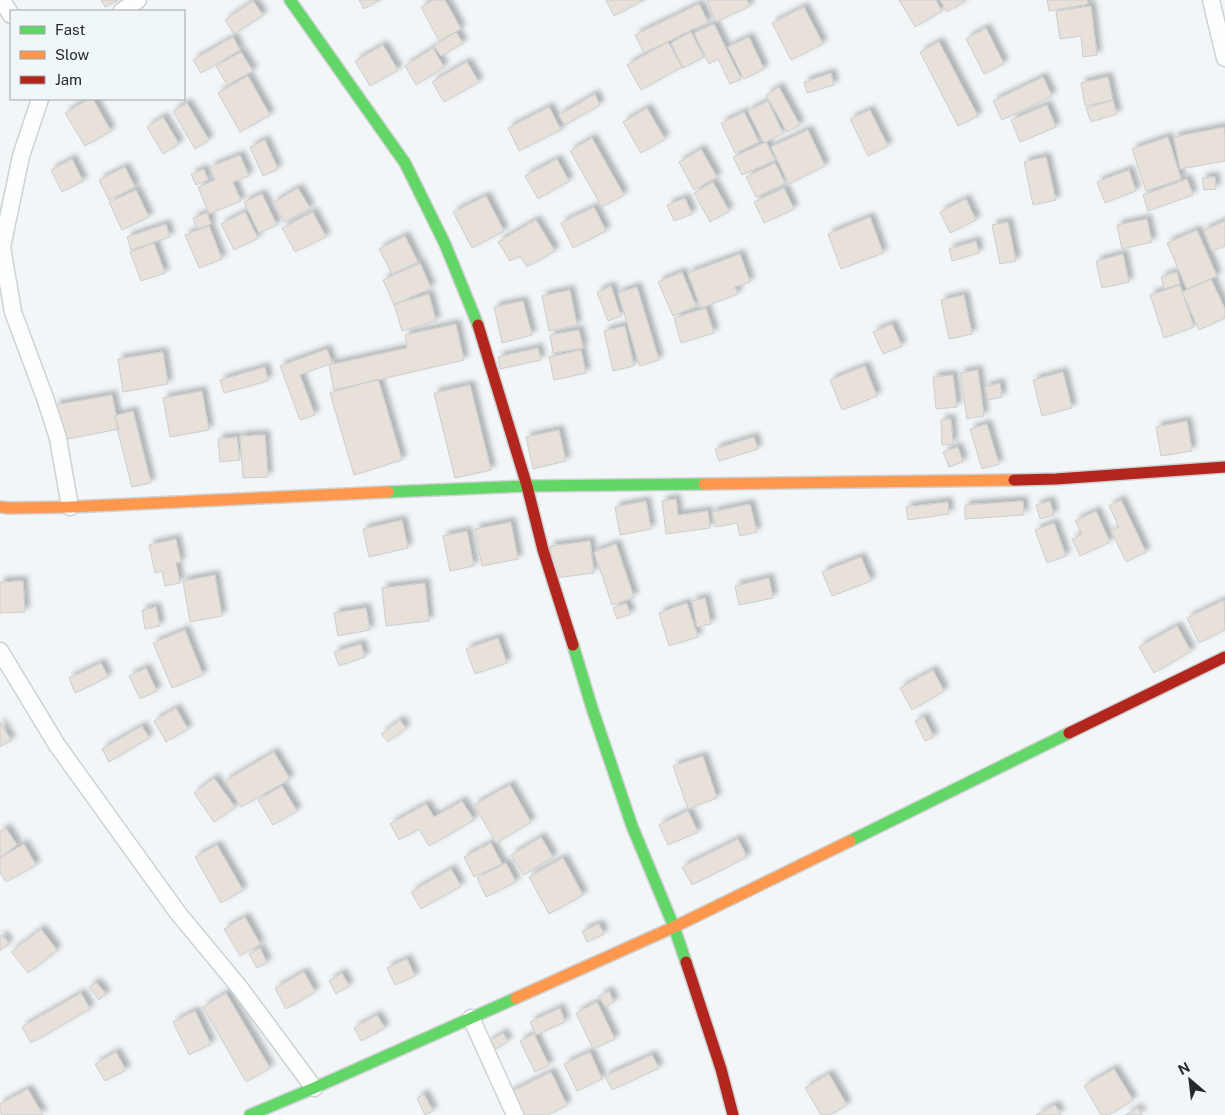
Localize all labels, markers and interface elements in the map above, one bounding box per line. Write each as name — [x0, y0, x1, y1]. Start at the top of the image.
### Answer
legend — [10, 10, 185, 100]
text: Fast — [55, 21, 85, 38]
text: Slow — [55, 46, 90, 63]
text: Jam — [55, 71, 82, 88]
north arrow — [1165, 1055, 1215, 1105]
text: N — [1175, 1059, 1192, 1078]

